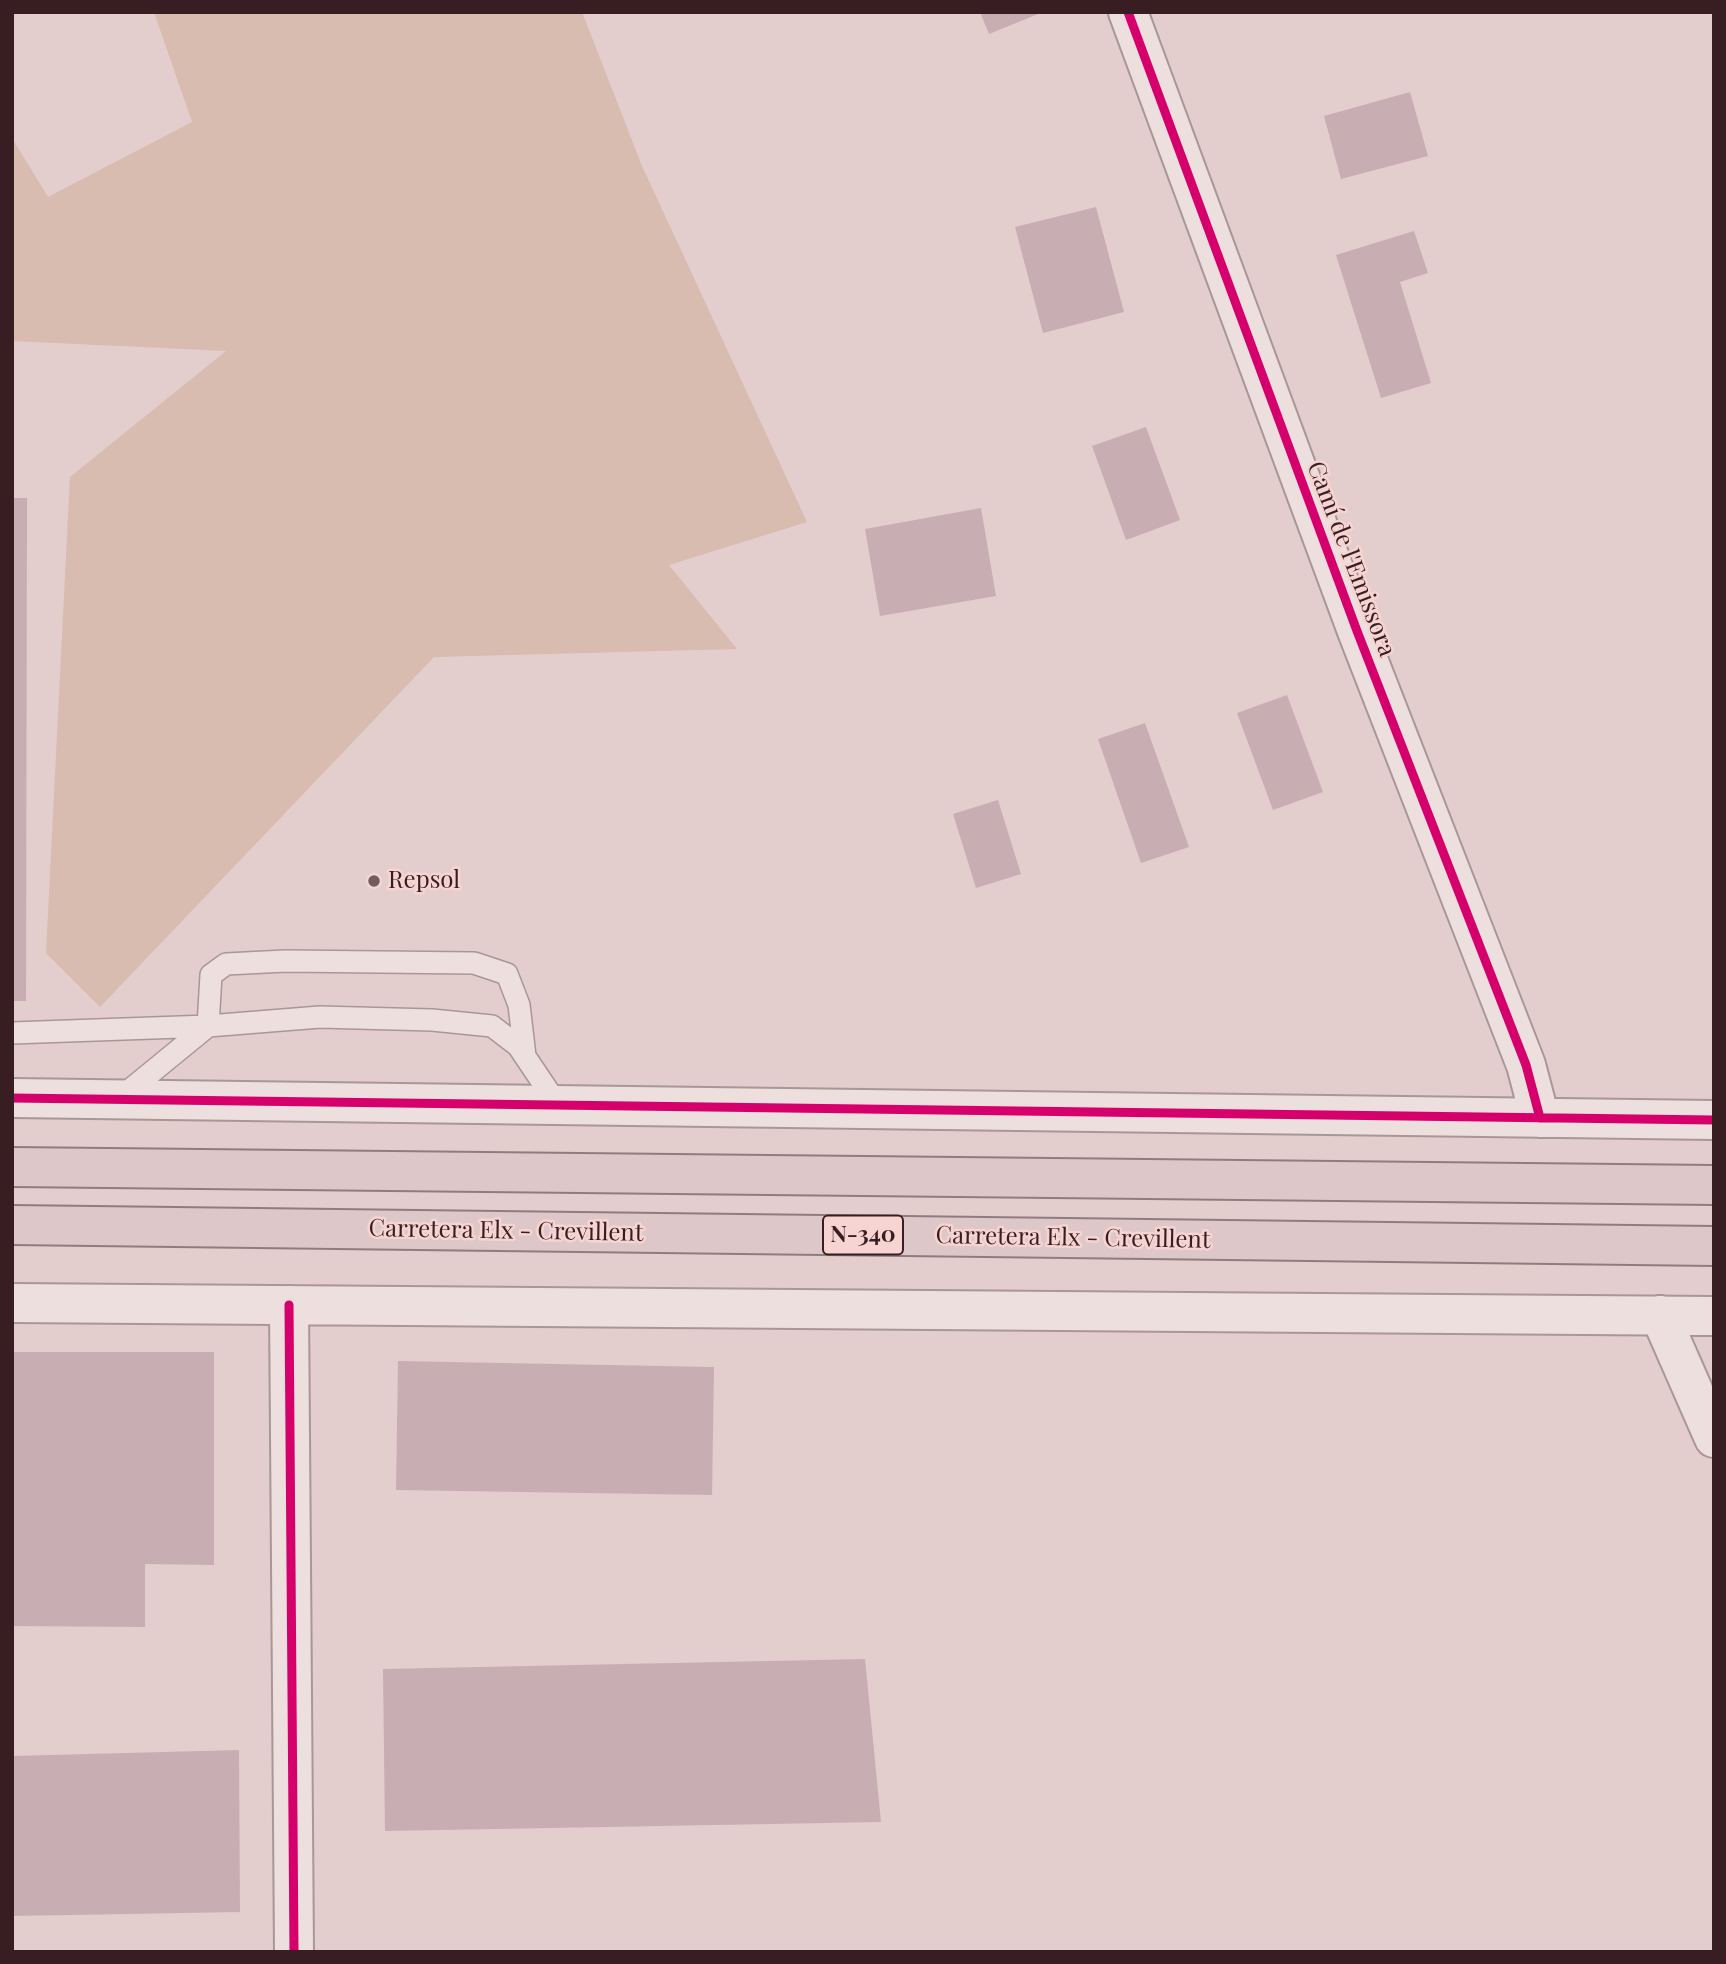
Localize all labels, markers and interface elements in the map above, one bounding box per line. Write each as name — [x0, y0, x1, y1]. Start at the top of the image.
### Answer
street label: Camí de l'Emissora — [1301, 457, 1401, 661]
place label: Repsol — [388, 867, 460, 895]
marker: Repsol — [366, 873, 382, 889]
street label: Carretera Elx - Crevillent — [368, 1214, 644, 1248]
road number: N-340 — [823, 1216, 903, 1254]
street label: Carretera Elx - Crevillent — [935, 1221, 1211, 1255]

